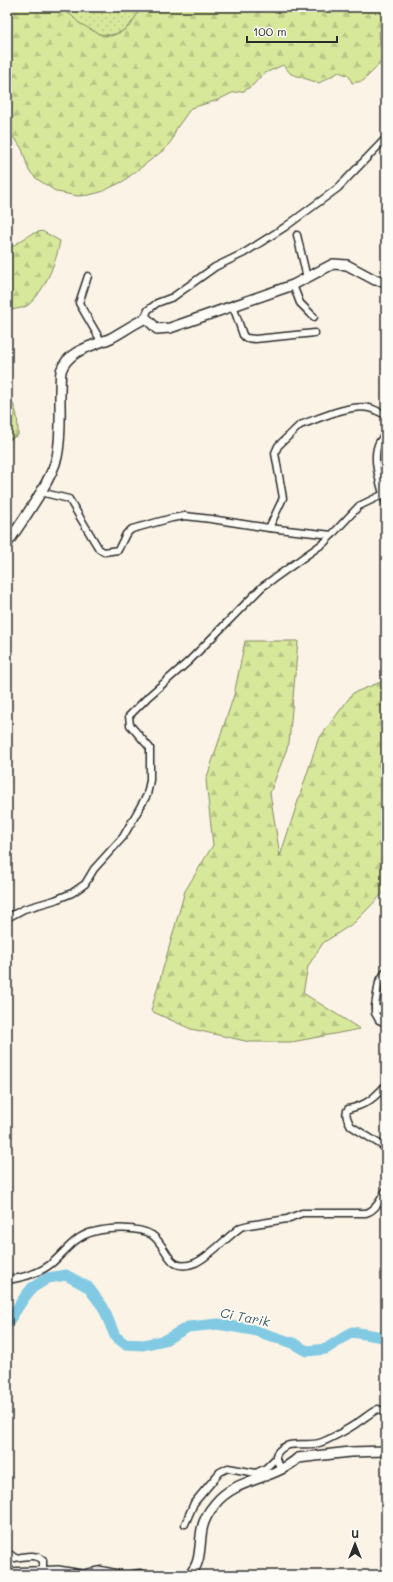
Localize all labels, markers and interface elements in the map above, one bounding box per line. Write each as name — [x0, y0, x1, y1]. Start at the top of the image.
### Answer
scale bar — [247, 18, 337, 44]
text: 100 m — [253, 23, 287, 39]
water label: Ci Tarik — [219, 1303, 272, 1330]
north arrow — [335, 1524, 375, 1564]
text: U — [351, 1526, 359, 1541]

